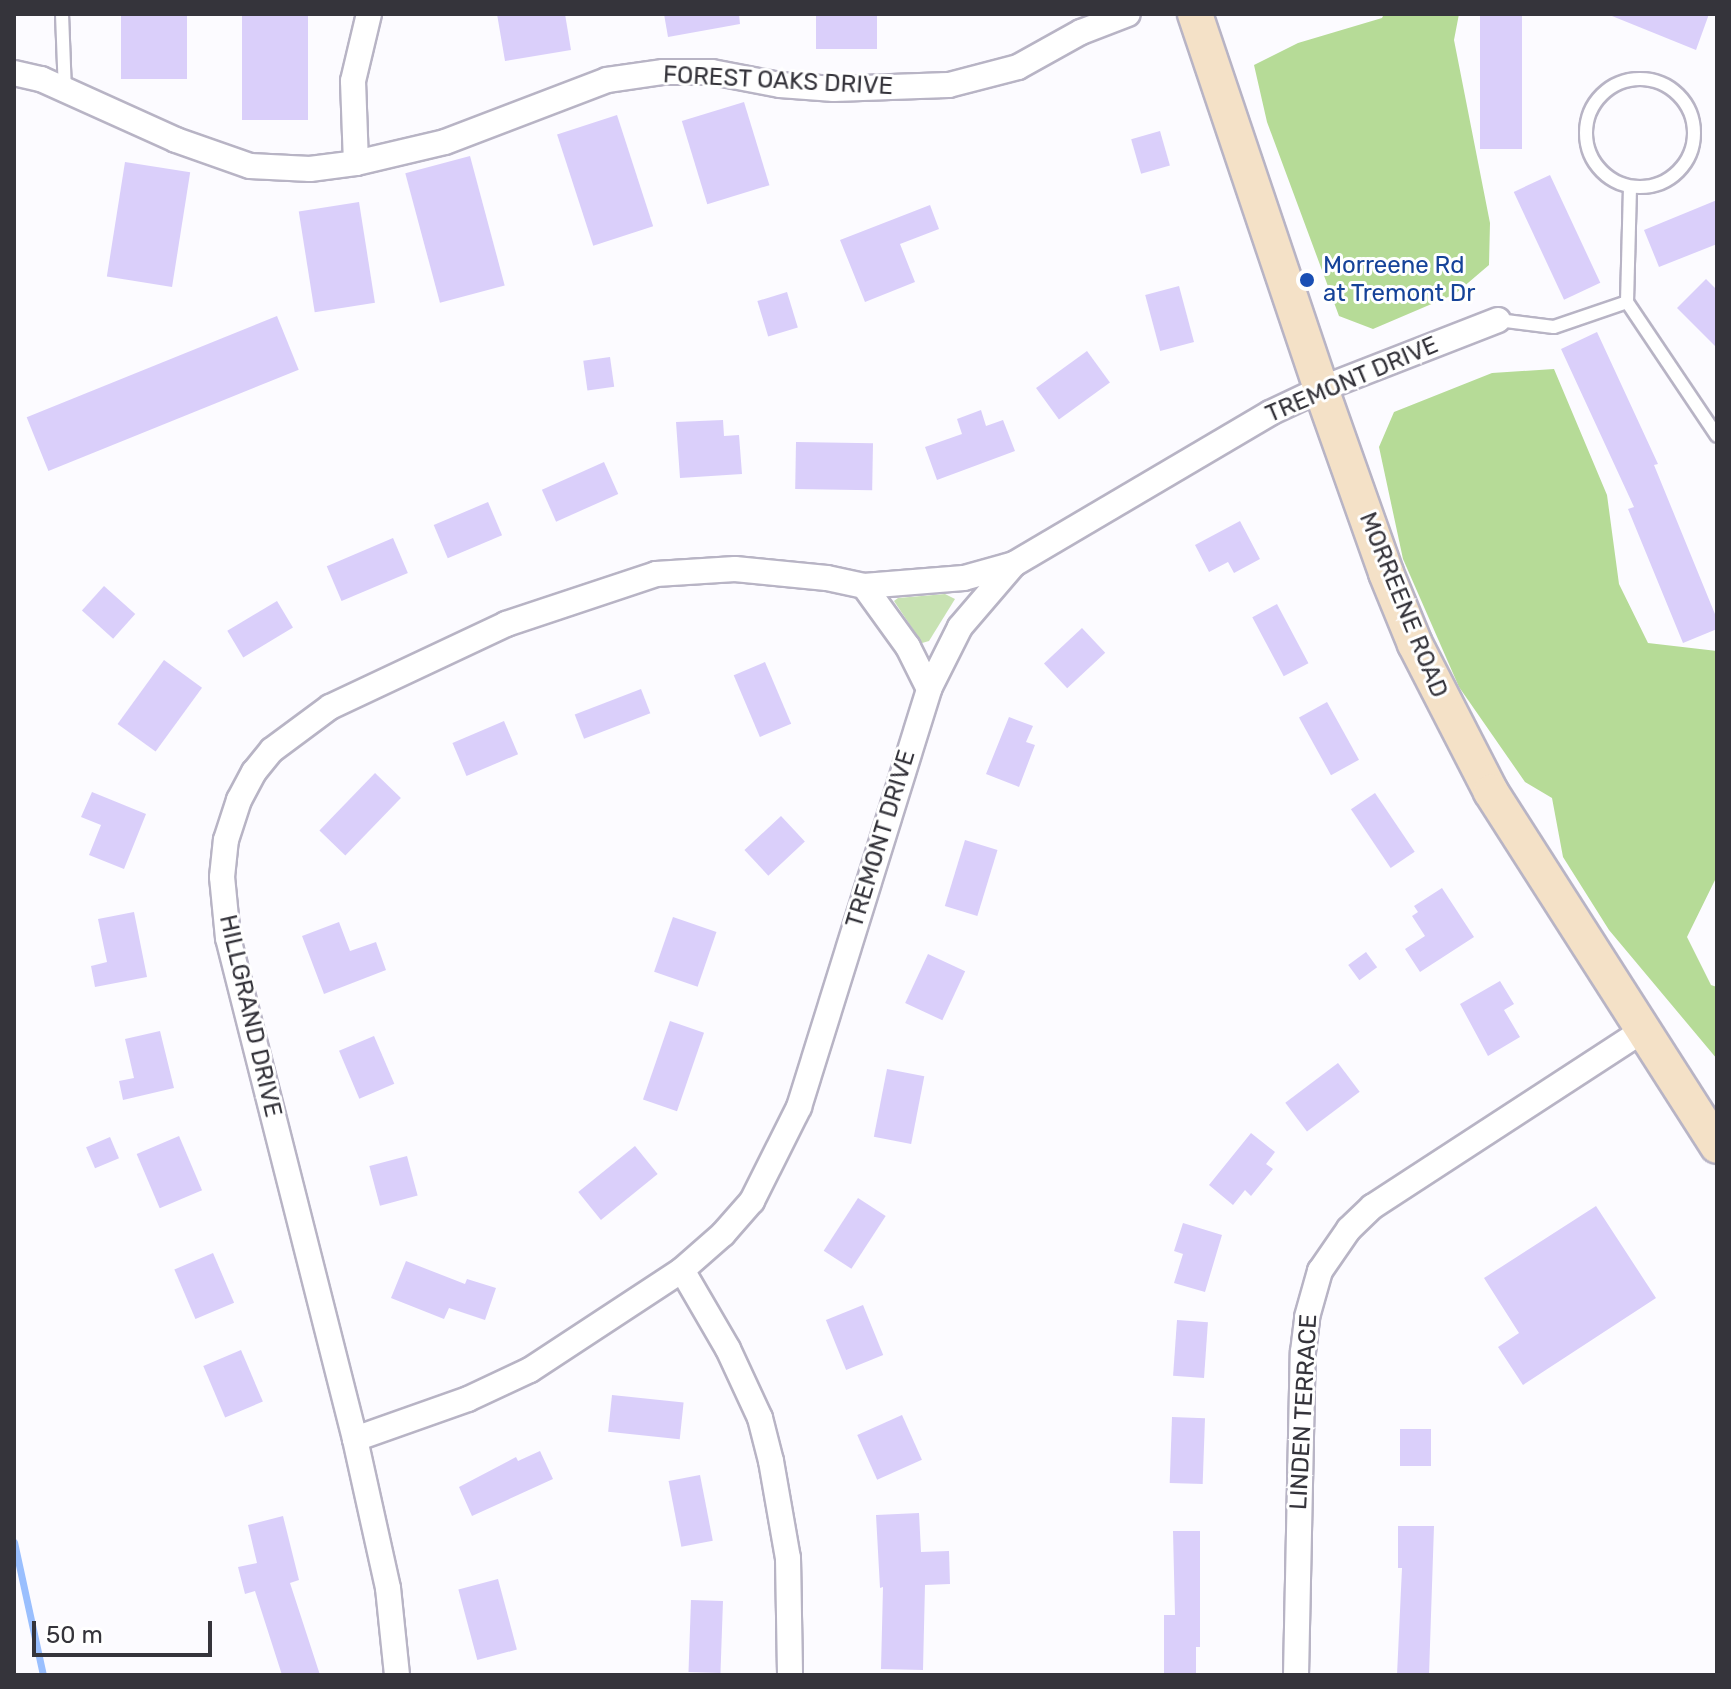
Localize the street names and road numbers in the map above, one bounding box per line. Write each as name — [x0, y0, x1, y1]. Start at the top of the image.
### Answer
street label: FOREST OAKS DRIVE — [662, 61, 894, 101]
street label: TREMONT DRIVE — [1261, 331, 1443, 429]
street label: MORREENE ROAD — [1353, 508, 1453, 702]
street label: TREMONT DRIVE — [840, 746, 922, 932]
street label: HILLGRAND DRIVE — [213, 912, 287, 1120]
street label: LINDEN TERRACE — [1284, 1313, 1324, 1511]

